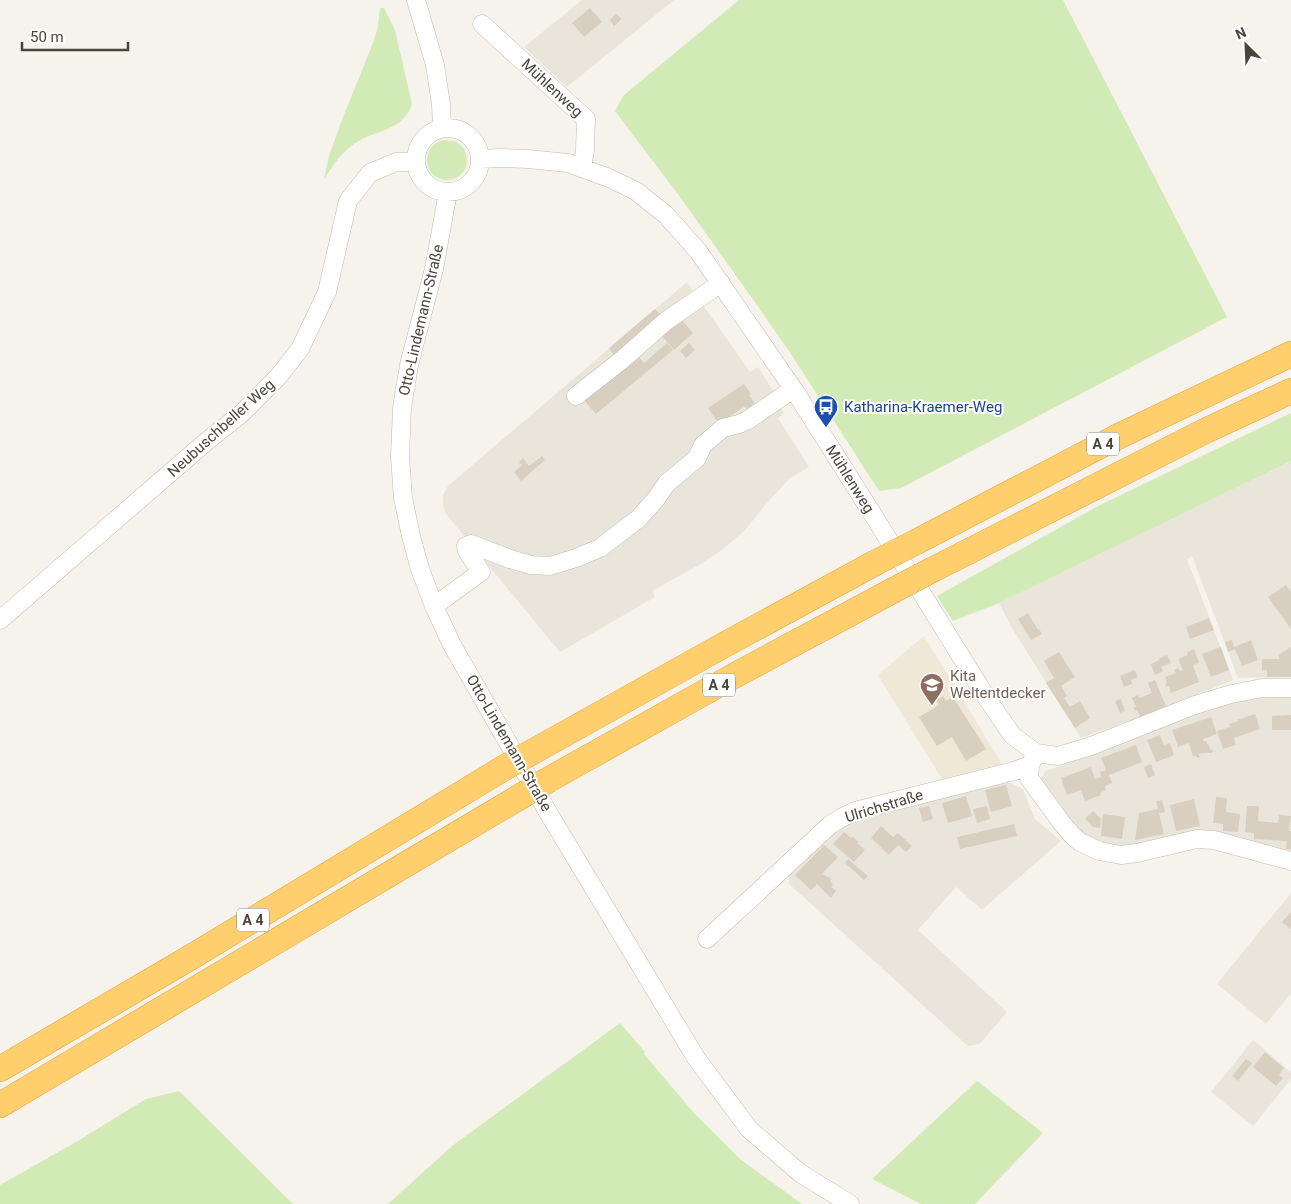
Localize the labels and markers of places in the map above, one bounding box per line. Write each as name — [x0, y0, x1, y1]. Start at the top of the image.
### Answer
bus stop icon: Katharina-Kraemer-Weg — [813, 394, 839, 428]
place label: Katharina-Kraemer-Weg — [844, 398, 1002, 416]
place label: Kita Weltentdecker — [950, 667, 1046, 702]
school or university icon: Kita Weltentdecker — [919, 672, 945, 706]

